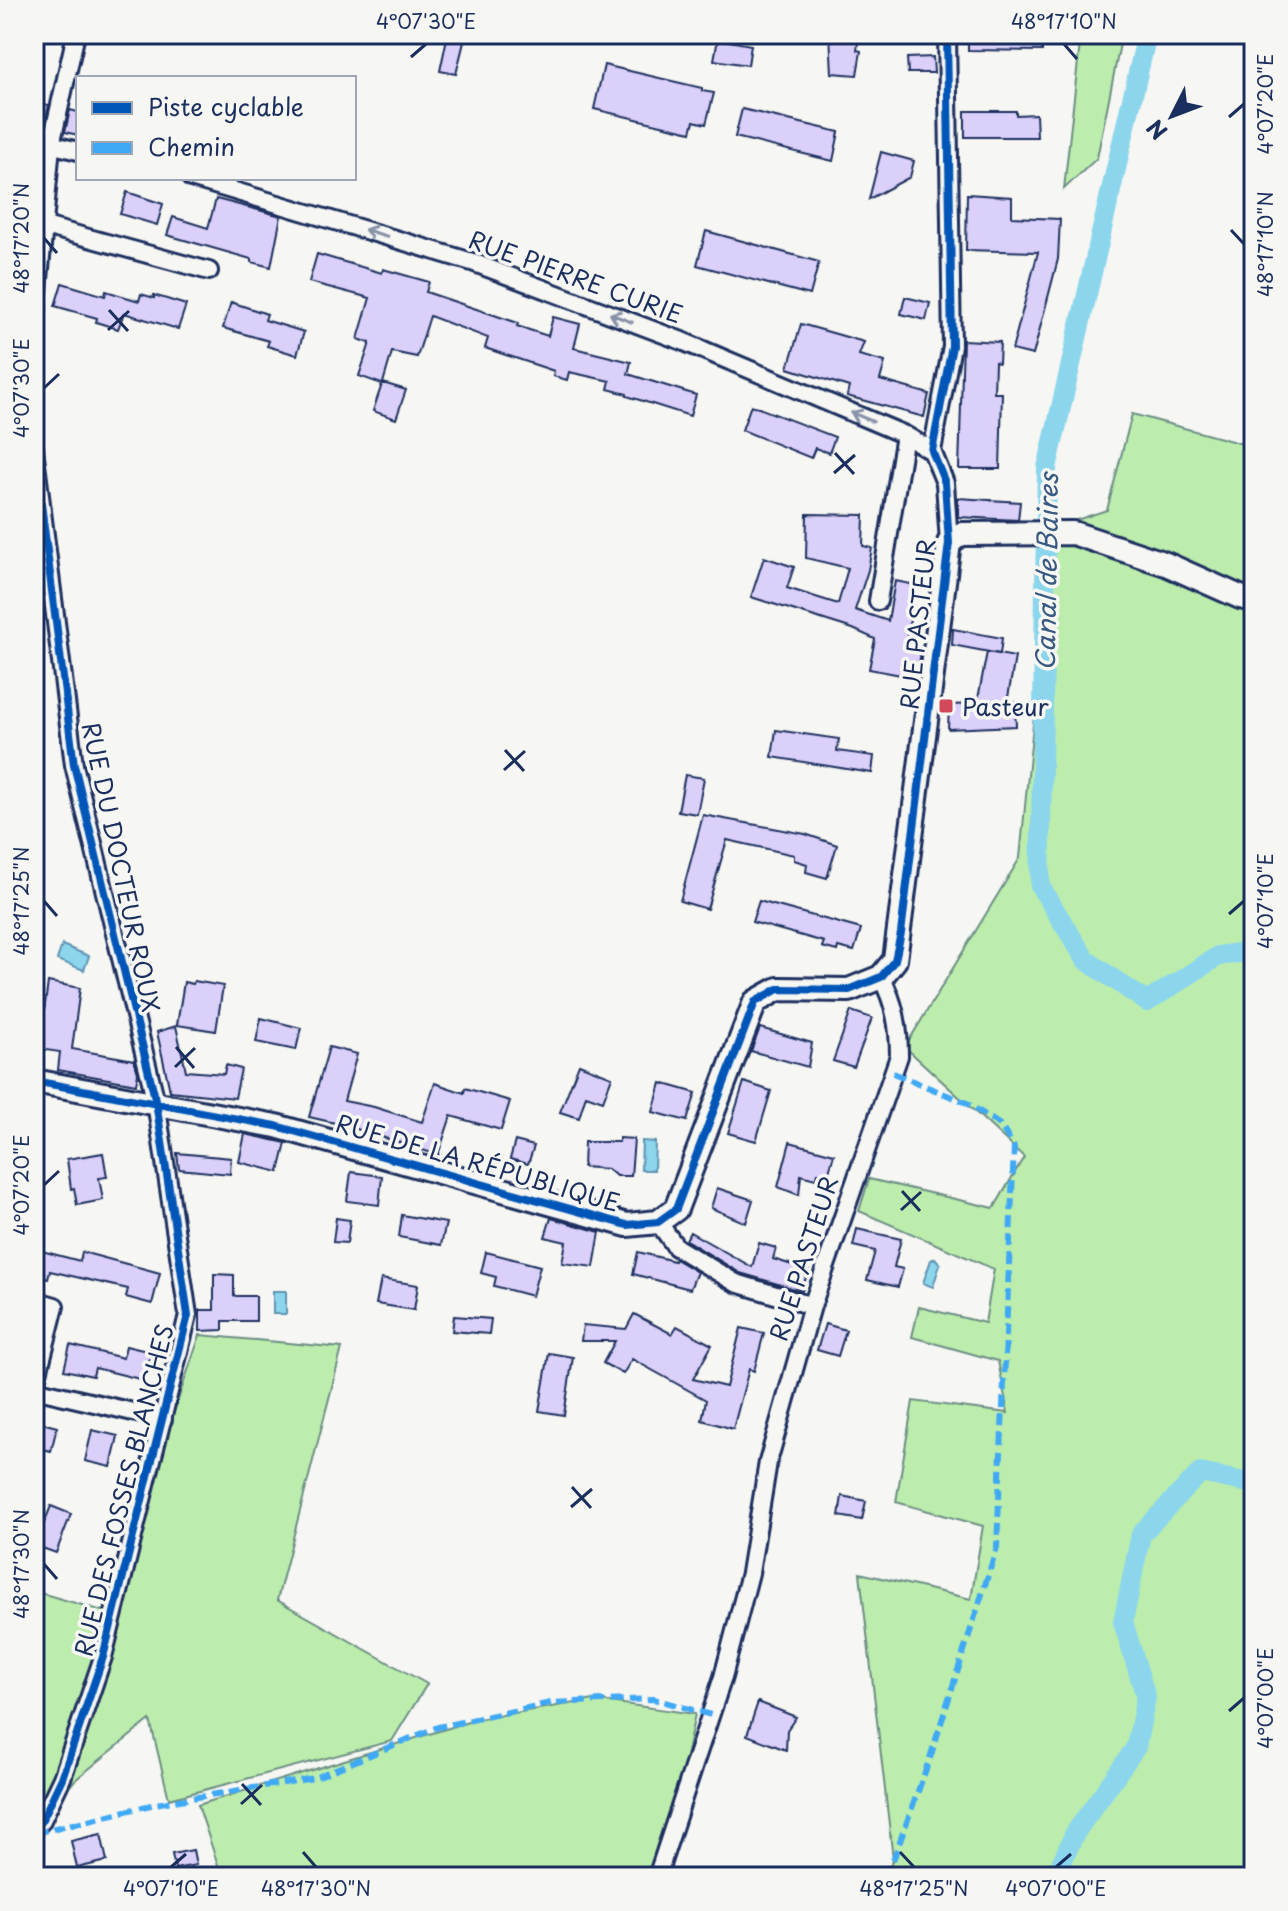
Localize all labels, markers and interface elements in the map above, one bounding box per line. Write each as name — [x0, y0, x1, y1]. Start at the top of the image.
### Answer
text: 4°07'30"E — [376, 6, 476, 36]
text: 48°17'10"N — [1011, 6, 1117, 36]
text: 4°07'20"E — [1250, 54, 1280, 154]
legend — [76, 76, 356, 180]
north arrow — [1132, 76, 1212, 156]
text: Piste cyclable — [148, 88, 304, 124]
text: N — [1138, 113, 1174, 148]
text: Chemin — [148, 128, 235, 164]
text: 48°17'20"N — [6, 183, 36, 293]
text: 48°17'10"N — [1250, 191, 1280, 297]
street label: RUE PIERRE CURIE — [464, 221, 688, 331]
one-way arrow — [363, 225, 389, 240]
one-way arrow — [610, 310, 634, 324]
text: 4°07'30"E — [6, 338, 36, 438]
one-way arrow — [850, 409, 875, 424]
water label: Canal de Baires — [1025, 471, 1067, 671]
street label: RUE PASTEUR — [890, 537, 944, 711]
place label: Pasteur — [962, 688, 1049, 724]
marker: Pasteur — [937, 697, 955, 715]
street label: RUE DU DOCTEUR ROUX — [74, 719, 170, 1015]
text: 48°17'25"N — [6, 846, 36, 956]
text: 4°07'10"E — [1250, 853, 1280, 949]
street label: RUE DE LA RÉPUBLIQUE — [332, 1104, 624, 1220]
text: 4°07'20"E — [6, 1135, 36, 1235]
street label: RUE PASTEUR — [759, 1171, 847, 1345]
street label: RUE DES FOSSES BLANCHES — [64, 1320, 182, 1660]
text: 48°17'30"N — [6, 1509, 36, 1619]
text: 4°07'00"E — [1250, 1647, 1280, 1749]
text: 4°07'10"E — [123, 1873, 219, 1903]
text: 48°17'30"N — [261, 1873, 371, 1903]
text: 48°17'25"N — [859, 1873, 969, 1903]
text: 4°07'00"E — [1005, 1873, 1107, 1903]

